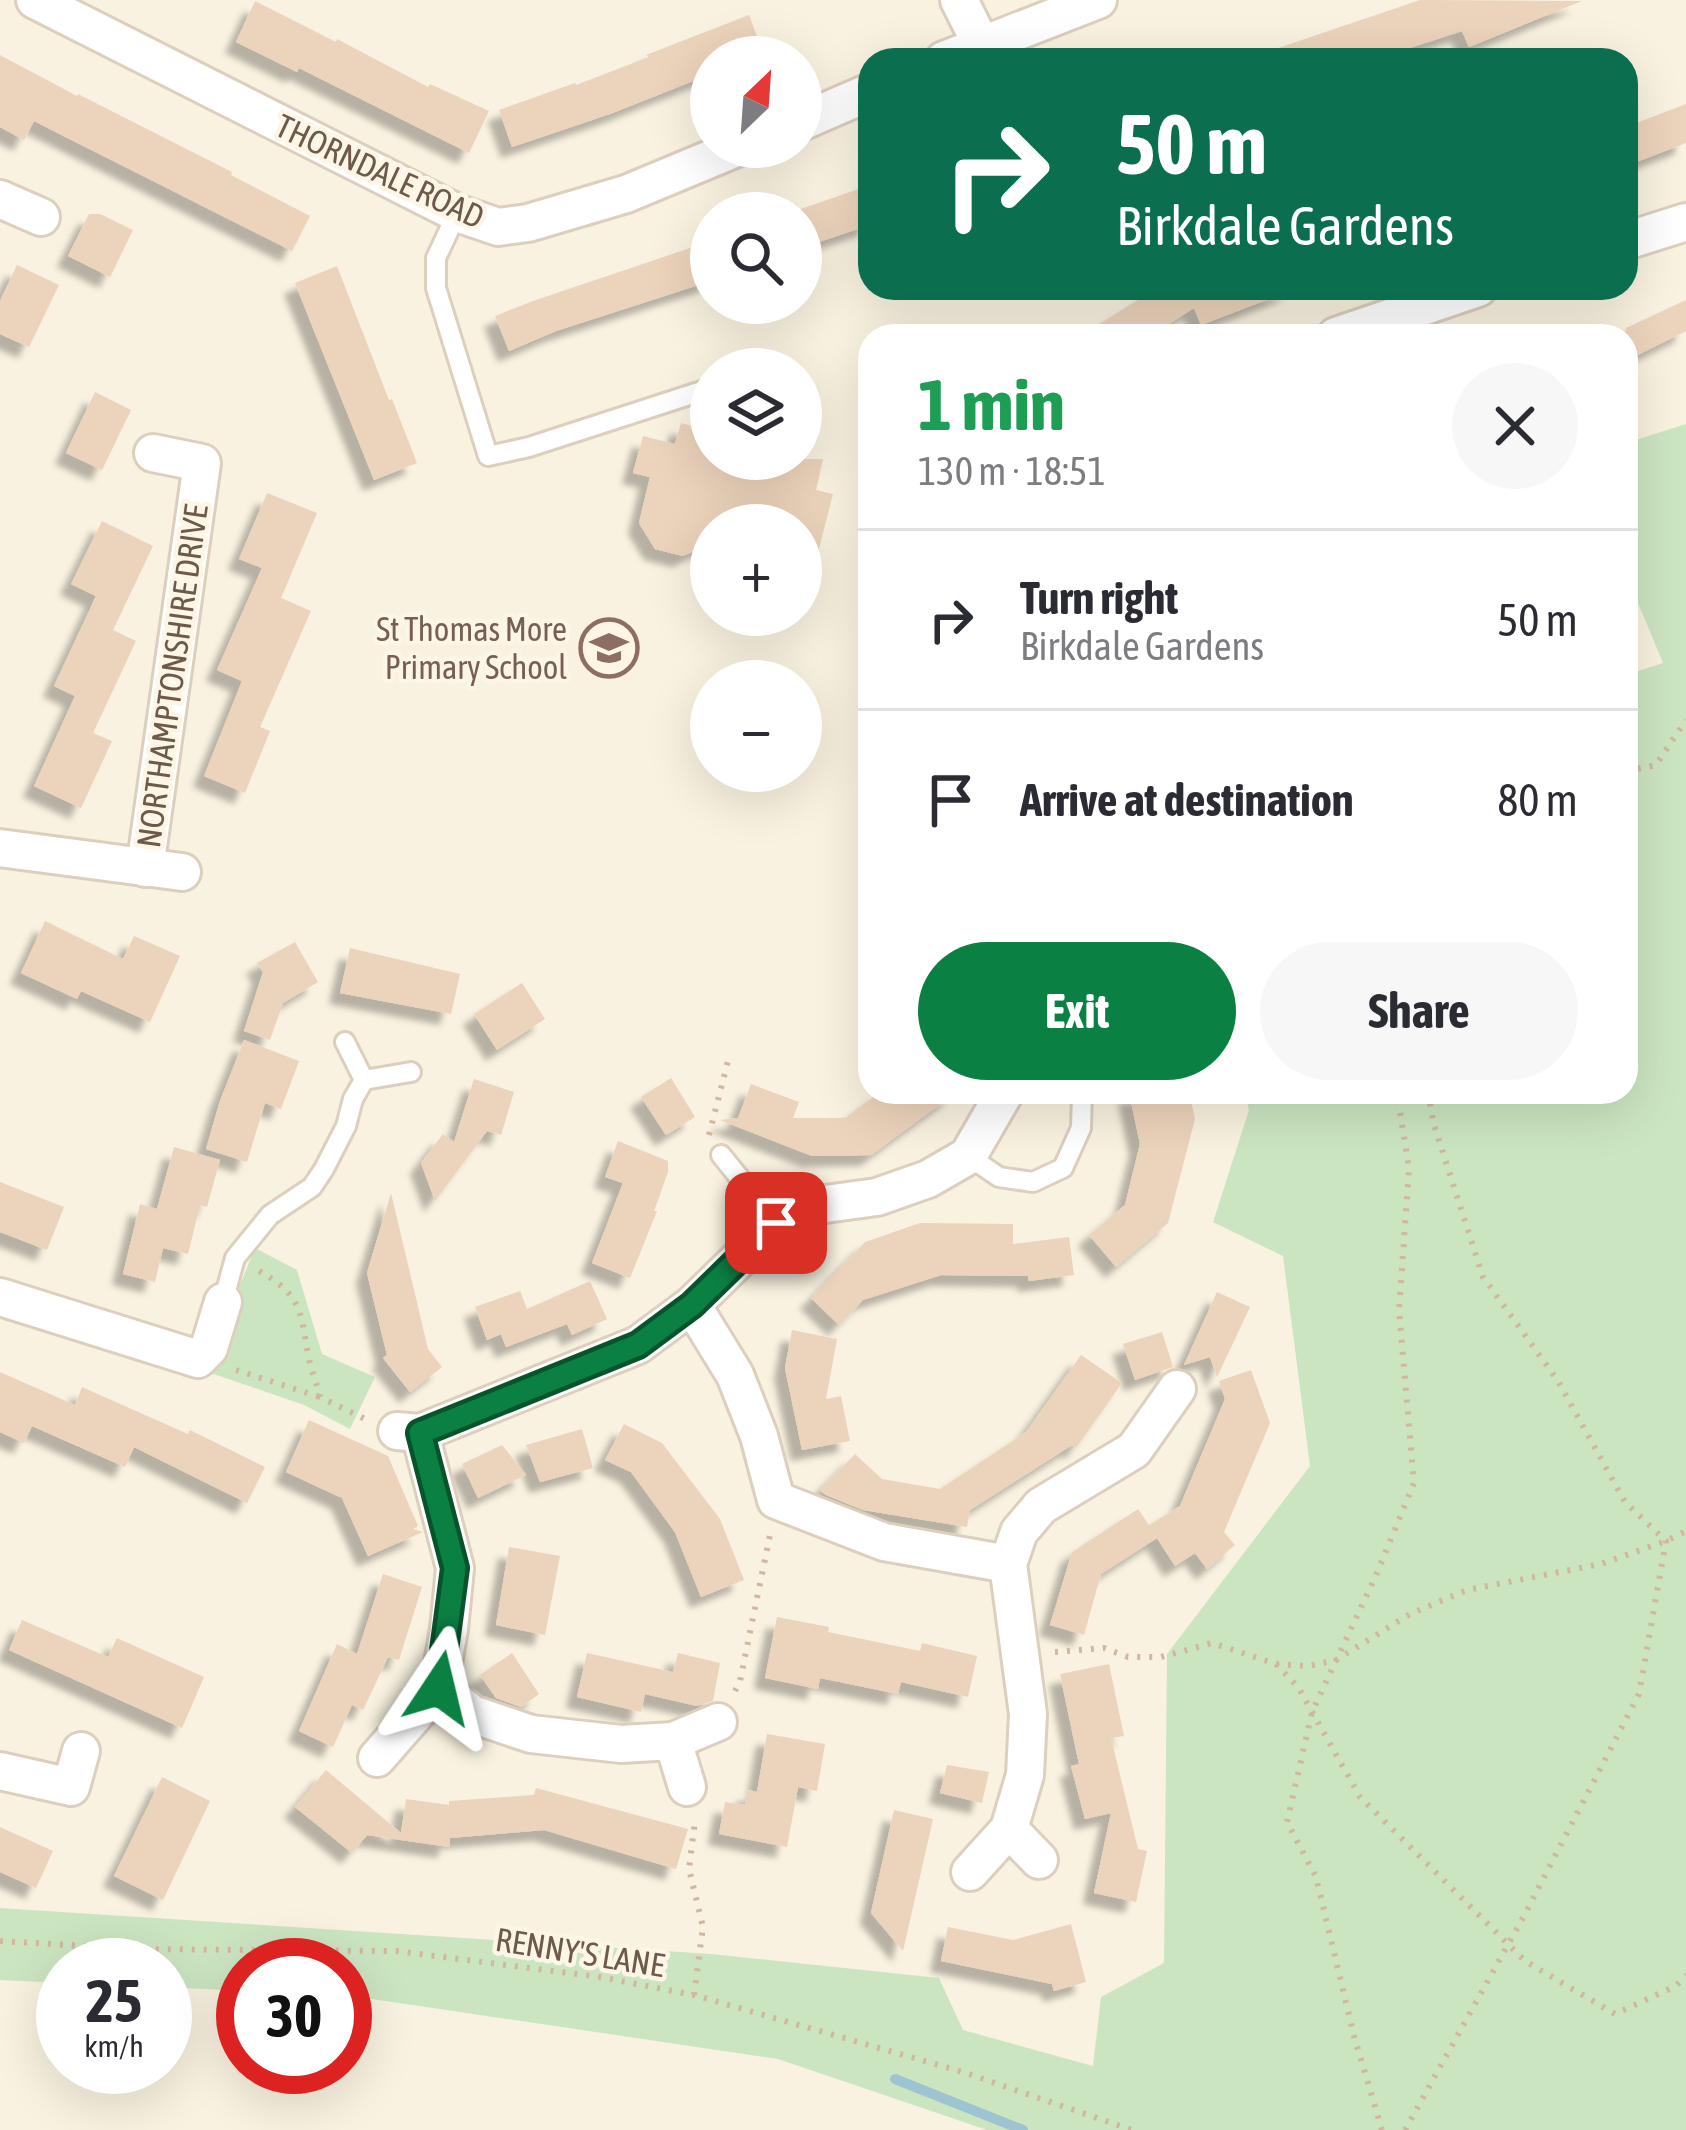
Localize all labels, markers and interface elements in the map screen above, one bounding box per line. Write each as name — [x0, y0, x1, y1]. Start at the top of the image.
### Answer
north arrow — [690, 36, 822, 168]
map controls — [690, 36, 822, 792]
icon: right — [918, 96, 1074, 252]
text: 50 m — [1116, 96, 1267, 192]
street label: THORNDALE ROAD — [270, 106, 490, 236]
button: search — [690, 192, 822, 324]
text: Birkdale Gardens — [1116, 195, 1454, 256]
button: layers — [690, 348, 822, 480]
text: 1 min — [918, 363, 1065, 445]
button: close — [1452, 363, 1578, 489]
text: 130 m · 18:51 — [918, 449, 1106, 493]
street label: NORTHAMPTONSHIRE DRIVE — [129, 502, 215, 850]
button: + — [690, 504, 822, 636]
text: Turn right — [1020, 572, 1178, 624]
icon: right — [918, 587, 984, 653]
text: 50 m — [1497, 594, 1578, 646]
place label: St Thomas More Primary School — [376, 610, 567, 686]
school or university icon: St Thomas More Primary School — [578, 617, 640, 679]
text: Birkdale Gardens — [1020, 624, 1264, 668]
button: − — [690, 660, 822, 792]
icon: arrive — [918, 767, 984, 833]
text: Arrive at destination — [1020, 774, 1354, 826]
text: 80 m — [1497, 774, 1578, 826]
button: Exit — [918, 942, 1236, 1080]
button: Share — [1260, 942, 1578, 1080]
pin — [725, 1172, 827, 1274]
icon: arrive — [743, 1190, 809, 1256]
position arrow — [376, 1625, 502, 1751]
street label: RENNY'S LANE — [493, 1920, 667, 1984]
speed limit sign: 30 — [216, 1938, 372, 2094]
text: 25 — [86, 1966, 142, 2035]
text: km/h — [84, 2029, 144, 2063]

